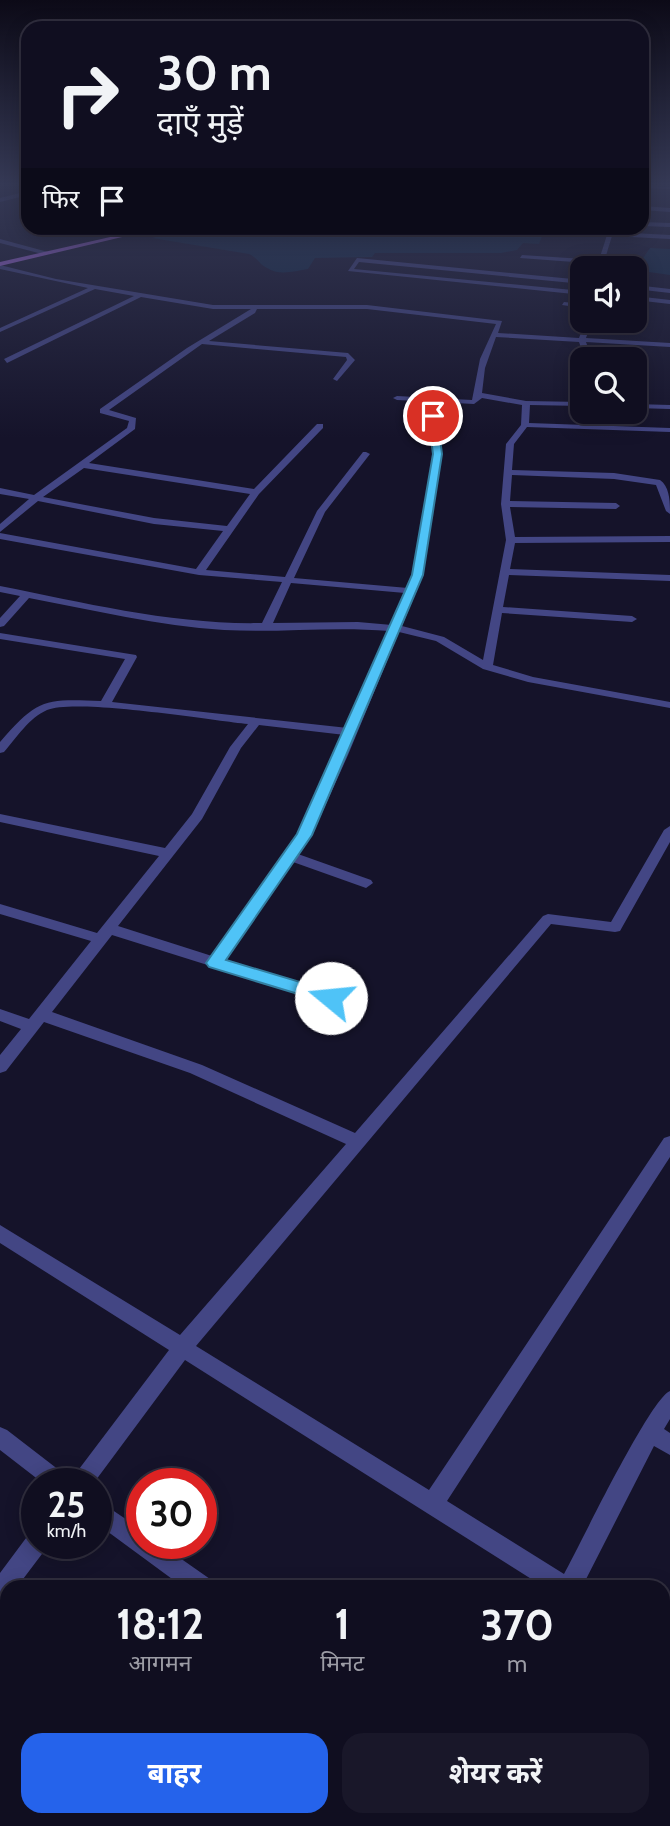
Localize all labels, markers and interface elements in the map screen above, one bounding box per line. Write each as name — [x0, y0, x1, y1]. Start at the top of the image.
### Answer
text: 30 m — [157, 43, 272, 102]
icon: right — [42, 49, 133, 140]
text: दाएँ मुड़ें — [157, 103, 243, 142]
icon: arrive — [93, 182, 131, 220]
text: फिर — [42, 183, 79, 215]
map controls — [570, 256, 647, 424]
button: sound — [570, 256, 647, 333]
button: search — [570, 347, 647, 424]
pin — [403, 386, 463, 446]
icon: arrive — [414, 397, 452, 435]
position arrow — [294, 961, 368, 1035]
speed limit sign: 30 — [126, 1468, 217, 1559]
text: 25 — [48, 1483, 85, 1526]
text: km/h — [47, 1520, 86, 1542]
text: 18:12 — [116, 1598, 204, 1650]
text: 1 — [335, 1598, 350, 1650]
text: 370 — [480, 1599, 554, 1651]
text: आगमन — [129, 1649, 192, 1677]
text: मिनट — [320, 1649, 364, 1677]
text: m — [507, 1650, 527, 1678]
button: बाहर — [21, 1733, 328, 1813]
button: शेयर करें — [342, 1733, 649, 1813]

